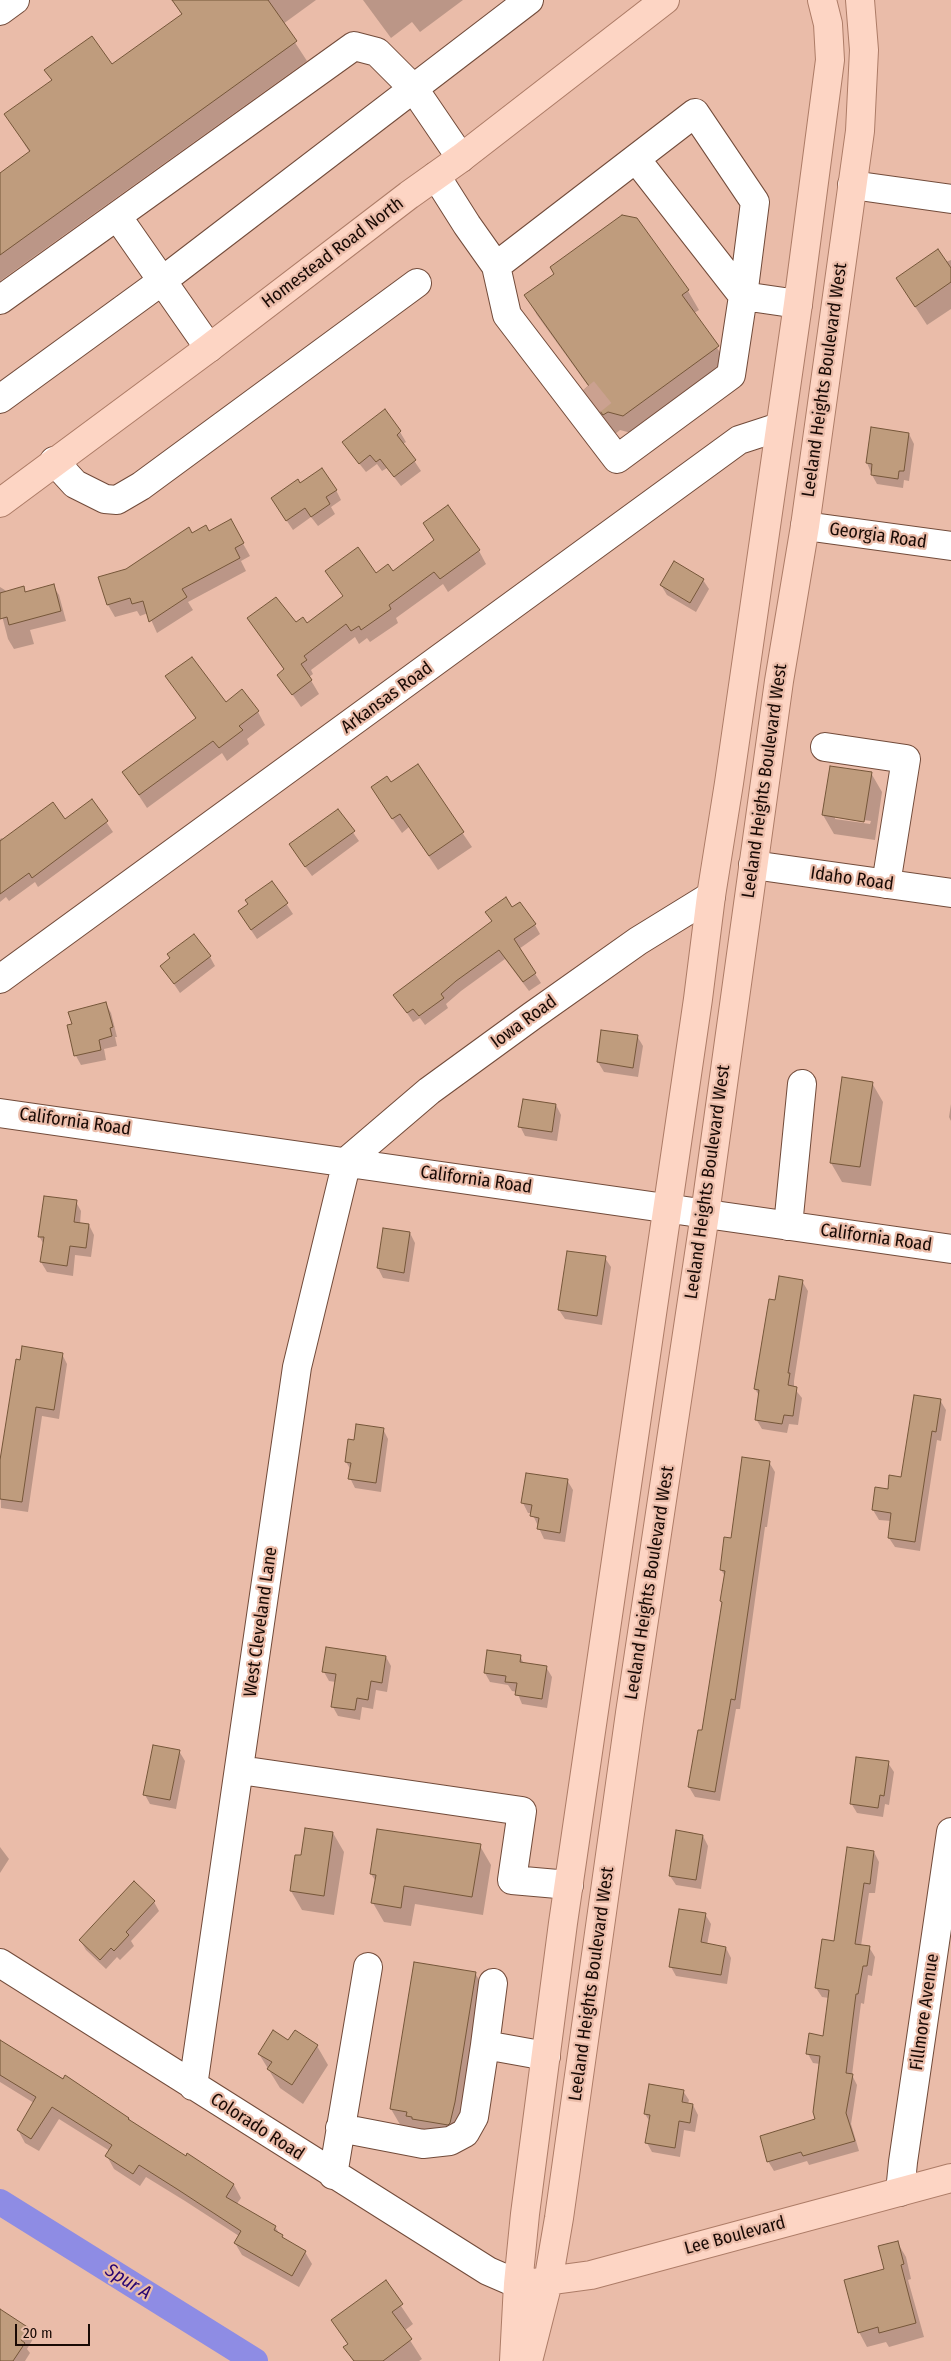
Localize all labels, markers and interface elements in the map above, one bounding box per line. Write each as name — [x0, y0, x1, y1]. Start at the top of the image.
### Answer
street label: Homestead Road North — [258, 193, 408, 313]
street label: Leeland Heights Boulevard West — [798, 261, 852, 499]
street label: Georgia Road — [828, 518, 928, 554]
street label: Arkansas Road — [337, 658, 437, 738]
street label: Leeland Heights Boulevard West — [738, 662, 792, 900]
street label: Idaho Road — [809, 862, 895, 896]
street label: Iowa Road — [487, 991, 561, 1053]
street label: Leeland Heights Boulevard West — [681, 1063, 735, 1301]
street label: California Road — [18, 1103, 132, 1141]
street label: California Road — [419, 1161, 533, 1199]
street label: California Road — [819, 1219, 933, 1257]
street label: Leeland Heights Boulevard West — [621, 1465, 679, 1701]
street label: West Cleveland Lane — [240, 1546, 282, 1698]
street label: Leeland Heights Boulevard West — [565, 1865, 619, 2103]
street label: Fillmore Avenue — [906, 1952, 944, 2072]
street label: Colorado Road — [206, 2089, 308, 2165]
street label: Lee Boulevard — [682, 2212, 788, 2260]
water label: Spur A — [101, 2259, 155, 2305]
scale bar — [18, 2314, 92, 2346]
text: 20 m — [23, 2324, 53, 2342]

